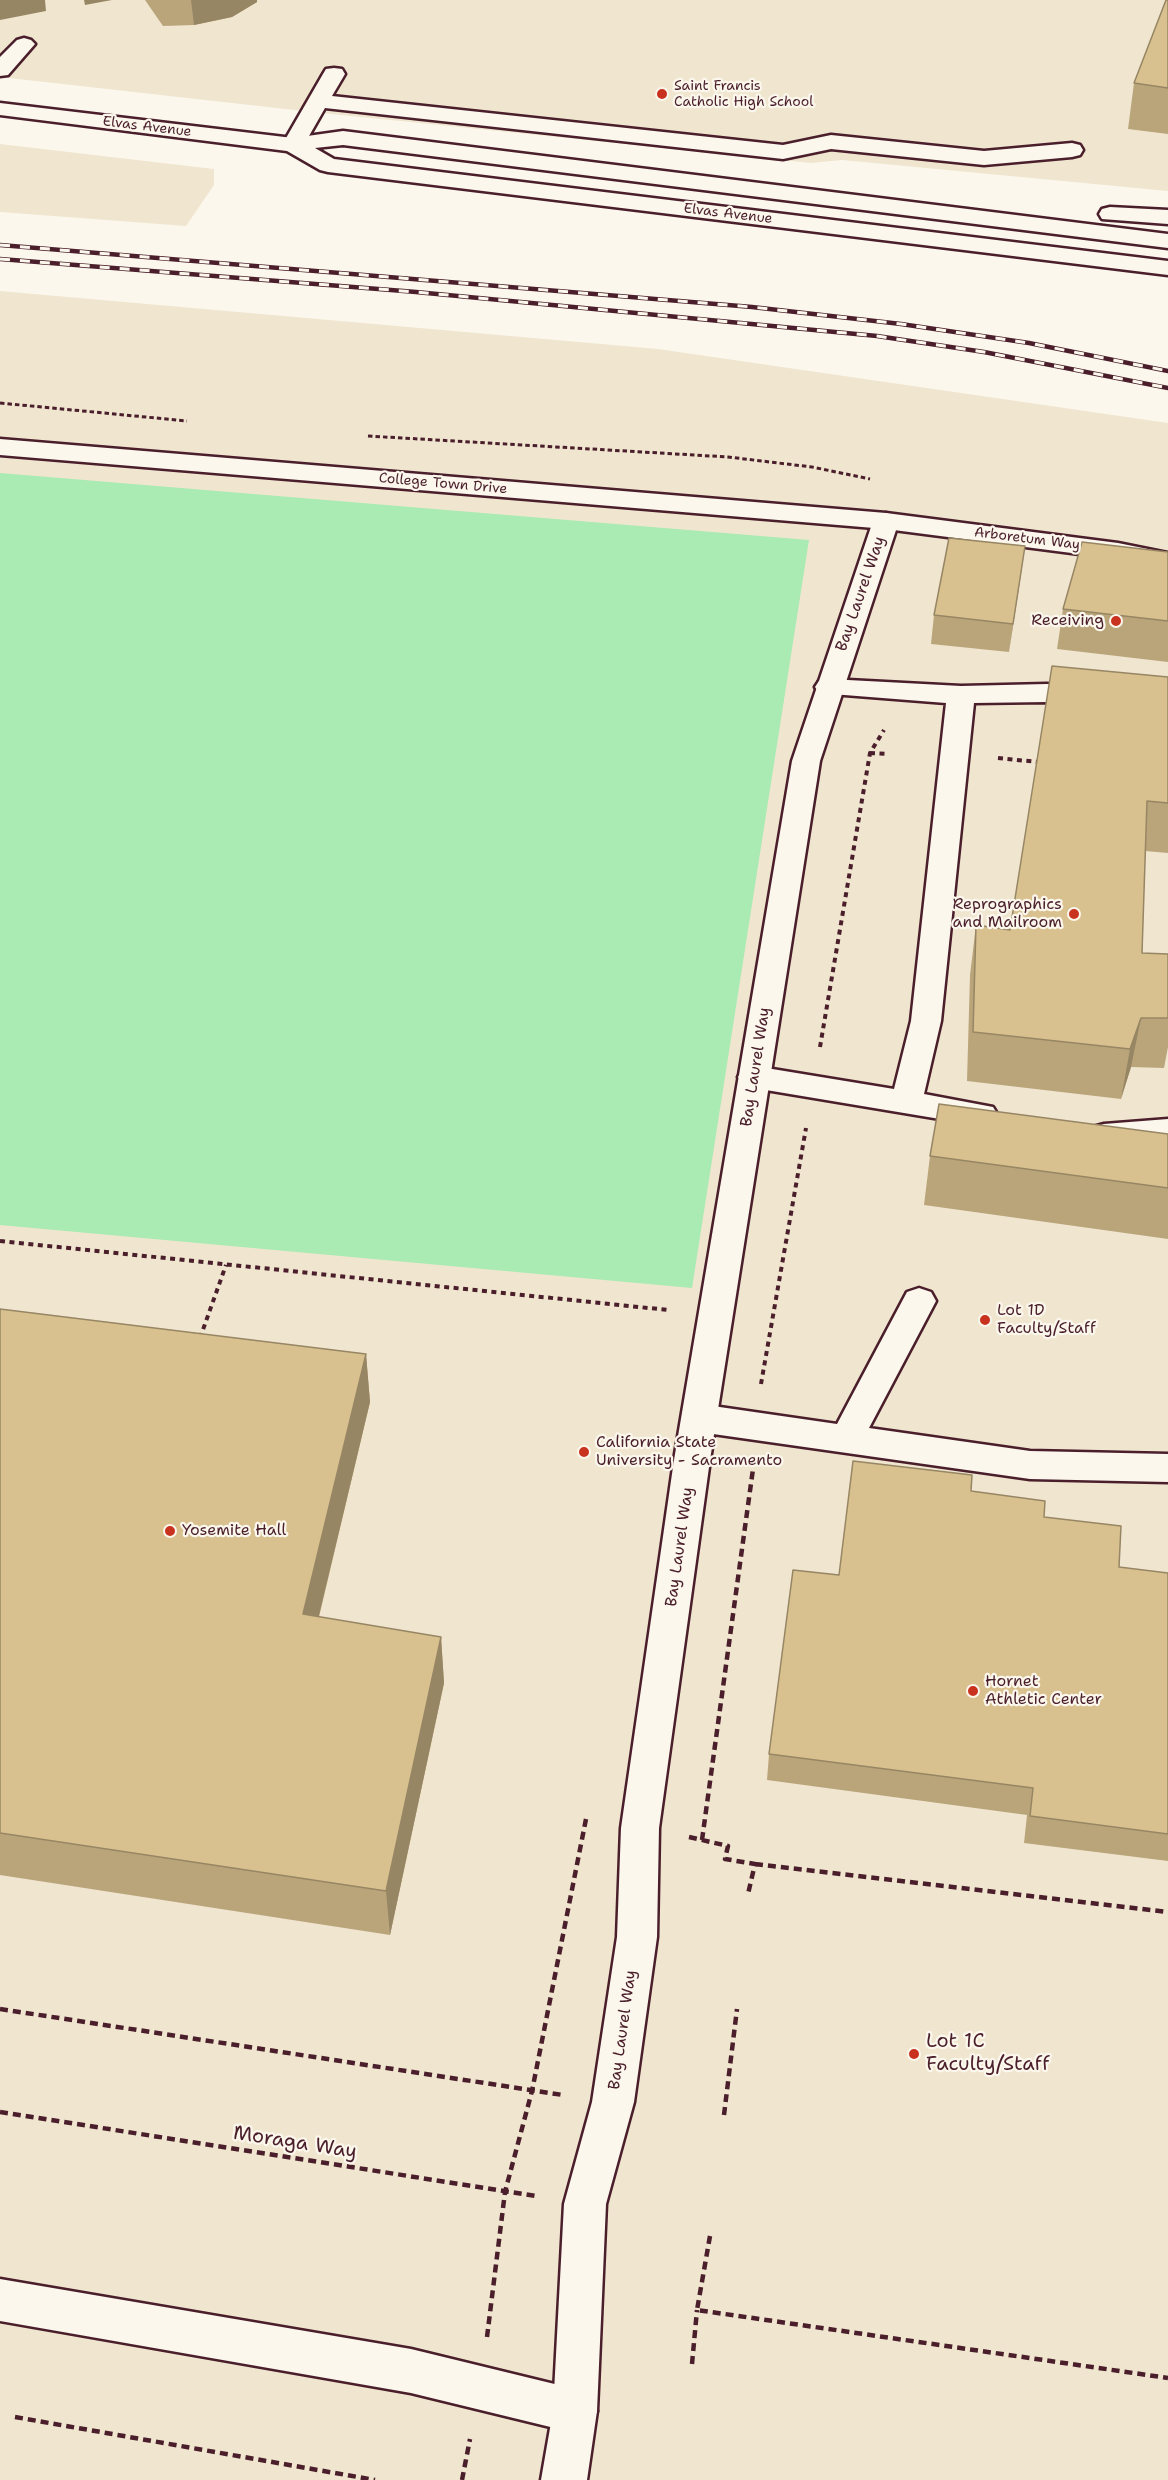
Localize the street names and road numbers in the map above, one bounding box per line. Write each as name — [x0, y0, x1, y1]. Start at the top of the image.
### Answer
street label: Elvas Avenue — [102, 113, 192, 141]
street label: Elvas Avenue — [683, 200, 773, 228]
street label: College Town Drive — [378, 470, 508, 498]
street label: Arboretum Way — [973, 524, 1081, 554]
street label: Bay Laurel Way — [832, 534, 890, 654]
street label: Bay Laurel Way — [737, 1006, 775, 1128]
street label: Bay Laurel Way — [662, 1486, 698, 1608]
street label: Bay Laurel Way — [605, 1969, 641, 2091]
street label: Moraga Way — [231, 2121, 359, 2165]

